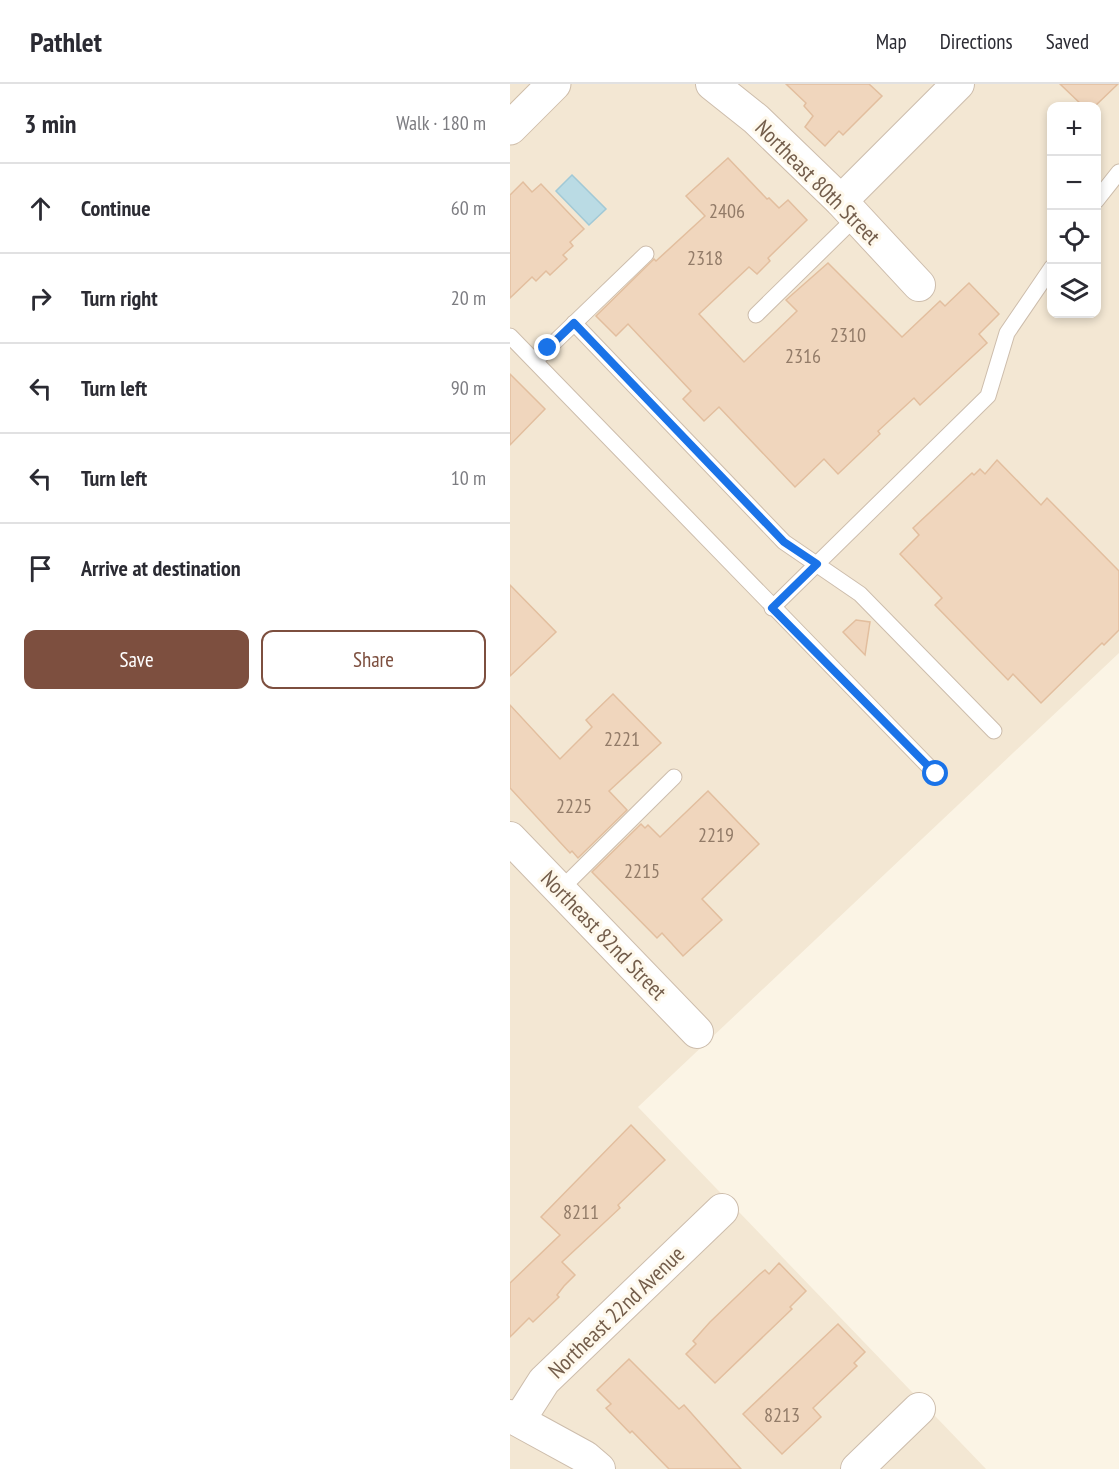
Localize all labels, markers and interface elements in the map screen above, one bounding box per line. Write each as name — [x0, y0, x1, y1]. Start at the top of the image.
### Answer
text: Pathlet — [30, 23, 102, 60]
text: Map — [876, 28, 907, 55]
text: Directions — [940, 28, 1013, 55]
text: Saved — [1046, 28, 1089, 55]
map controls — [1047, 102, 1101, 318]
button: + — [1047, 102, 1101, 156]
text: 3 min — [24, 107, 77, 140]
text: Walk · 180 m — [396, 110, 486, 136]
street label: Northeast 80th Street — [750, 114, 886, 250]
button: − — [1047, 156, 1101, 210]
icon: ahead — [24, 192, 57, 225]
text: Continue — [81, 194, 151, 222]
text: 60 m — [451, 195, 486, 221]
house number: 2406 — [709, 198, 745, 224]
button: locate — [1047, 210, 1101, 264]
house number: 2318 — [687, 245, 723, 271]
button: layers — [1047, 264, 1101, 318]
icon: right — [24, 282, 57, 315]
text: Turn right — [81, 284, 158, 312]
text: 20 m — [451, 285, 486, 311]
house number: 2310 — [830, 322, 866, 348]
route end — [534, 334, 560, 360]
house number: 2316 — [785, 343, 821, 369]
icon: left — [24, 372, 57, 405]
text: Turn left — [81, 374, 147, 402]
text: 90 m — [451, 375, 486, 401]
icon: left — [24, 462, 57, 495]
text: Turn left — [81, 464, 147, 492]
text: 10 m — [451, 465, 486, 491]
icon: arrive — [24, 552, 57, 585]
text: Arrive at destination — [81, 554, 241, 582]
button: Save — [24, 630, 249, 689]
button: Share — [261, 630, 486, 689]
house number: 2221 — [604, 726, 640, 752]
route start — [922, 760, 948, 786]
house number: 2225 — [556, 793, 592, 819]
house number: 2219 — [698, 822, 734, 848]
house number: 2215 — [624, 858, 660, 884]
street label: Northeast 82nd Street — [535, 865, 673, 1005]
house number: 8211 — [563, 1199, 599, 1225]
street label: Northeast 22nd Avenue — [542, 1240, 690, 1384]
house number: 8213 — [764, 1402, 800, 1428]

